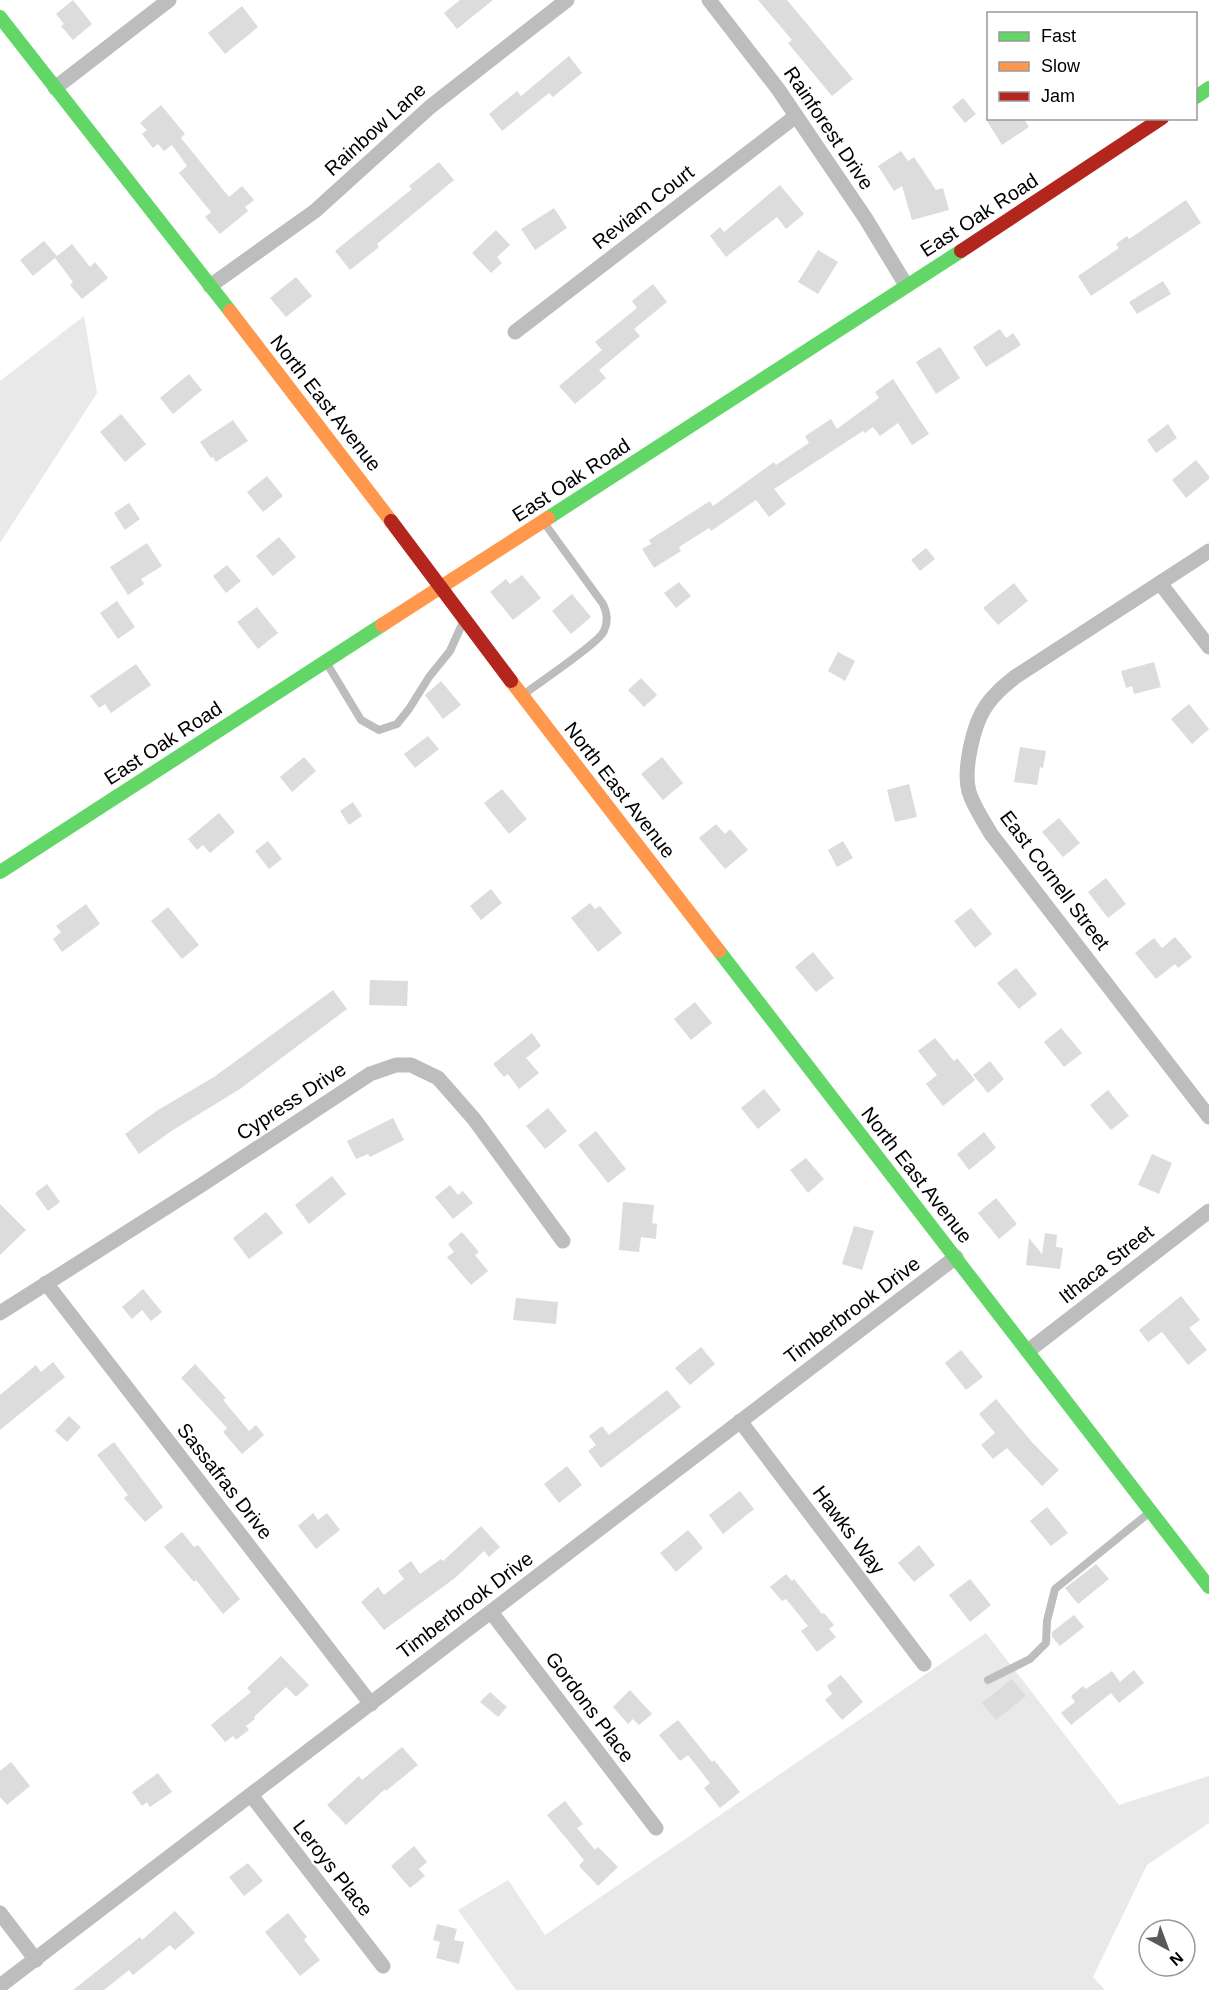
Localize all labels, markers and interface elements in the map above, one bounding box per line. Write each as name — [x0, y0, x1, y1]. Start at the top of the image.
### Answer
legend — [987, 12, 1197, 120]
text: Fast — [1041, 26, 1076, 46]
text: Slow — [1041, 56, 1081, 76]
street label: Rainforest Drive — [780, 62, 878, 194]
street label: Rainbow Lane — [320, 78, 430, 180]
text: Jam — [1041, 86, 1075, 106]
street label: Reviam Court — [588, 160, 698, 253]
street label: East Oak Road — [916, 169, 1042, 261]
street label: North East Avenue — [266, 331, 386, 475]
street label: East Oak Road — [508, 434, 634, 526]
street label: East Oak Road — [100, 697, 226, 789]
street label: North East Avenue — [560, 718, 680, 862]
street label: East Cornell Street — [996, 806, 1115, 954]
street label: Cypress Drive — [232, 1058, 350, 1144]
street label: North East Avenue — [857, 1103, 977, 1247]
street label: Ithaca Street — [1055, 1220, 1158, 1308]
street label: Timberbrook Drive — [780, 1252, 924, 1368]
street label: Sassafras Drive — [173, 1419, 277, 1543]
street label: Hawks Way — [809, 1482, 889, 1578]
street label: Timberbrook Drive — [393, 1547, 537, 1663]
street label: Gordons Place — [541, 1648, 639, 1766]
street label: Leroys Place — [289, 1816, 377, 1920]
north arrow — [1137, 1918, 1197, 1978]
text: N — [1167, 1949, 1186, 1969]

